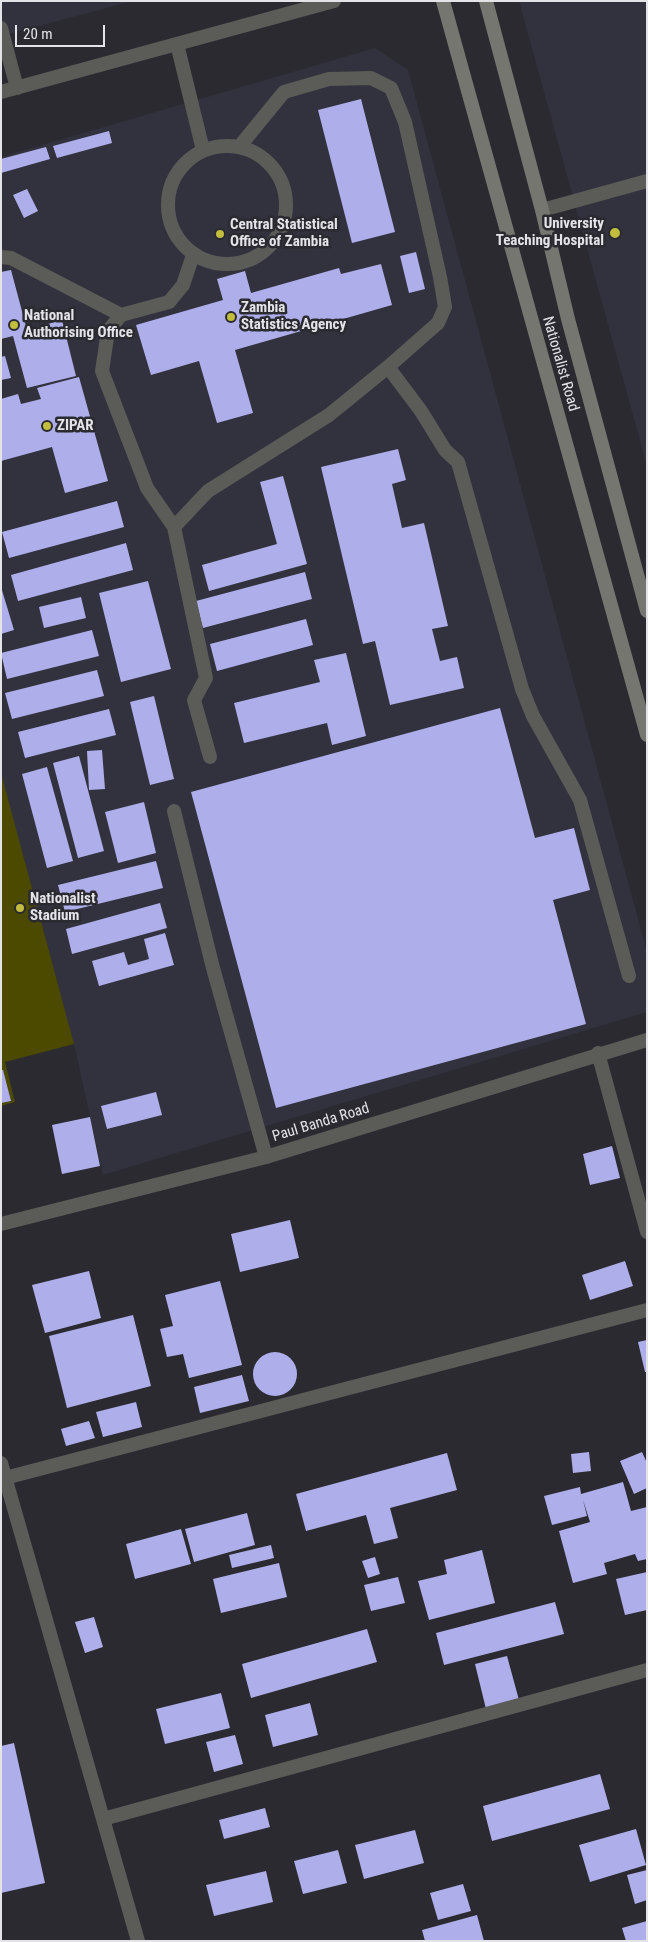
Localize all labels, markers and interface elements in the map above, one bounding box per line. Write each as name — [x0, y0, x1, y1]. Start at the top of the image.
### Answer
scale bar — [18, 15, 108, 47]
text: 20 m — [23, 25, 53, 43]
place label: University Teaching Hospital — [496, 215, 604, 250]
place label: Central Statistical Office of Zambia — [230, 216, 338, 251]
marker: University Teaching Hospital — [608, 226, 622, 240]
marker: Central Statistical Office of Zambia — [214, 228, 226, 240]
place label: Zambia Statistics Agency — [241, 299, 346, 334]
place label: National Authorising Office — [24, 307, 133, 342]
marker: Zambia Statistics Agency — [225, 311, 237, 323]
street label: Nationalist Road — [538, 314, 582, 414]
marker: National Authorising Office — [8, 319, 20, 331]
place label: ZIPAR — [57, 417, 93, 435]
marker: ZIPAR — [41, 420, 53, 432]
place label: Nationalist Stadium — [30, 890, 96, 925]
marker: Nationalist Stadium — [14, 902, 26, 914]
street label: Paul Banda Road — [270, 1100, 372, 1146]

